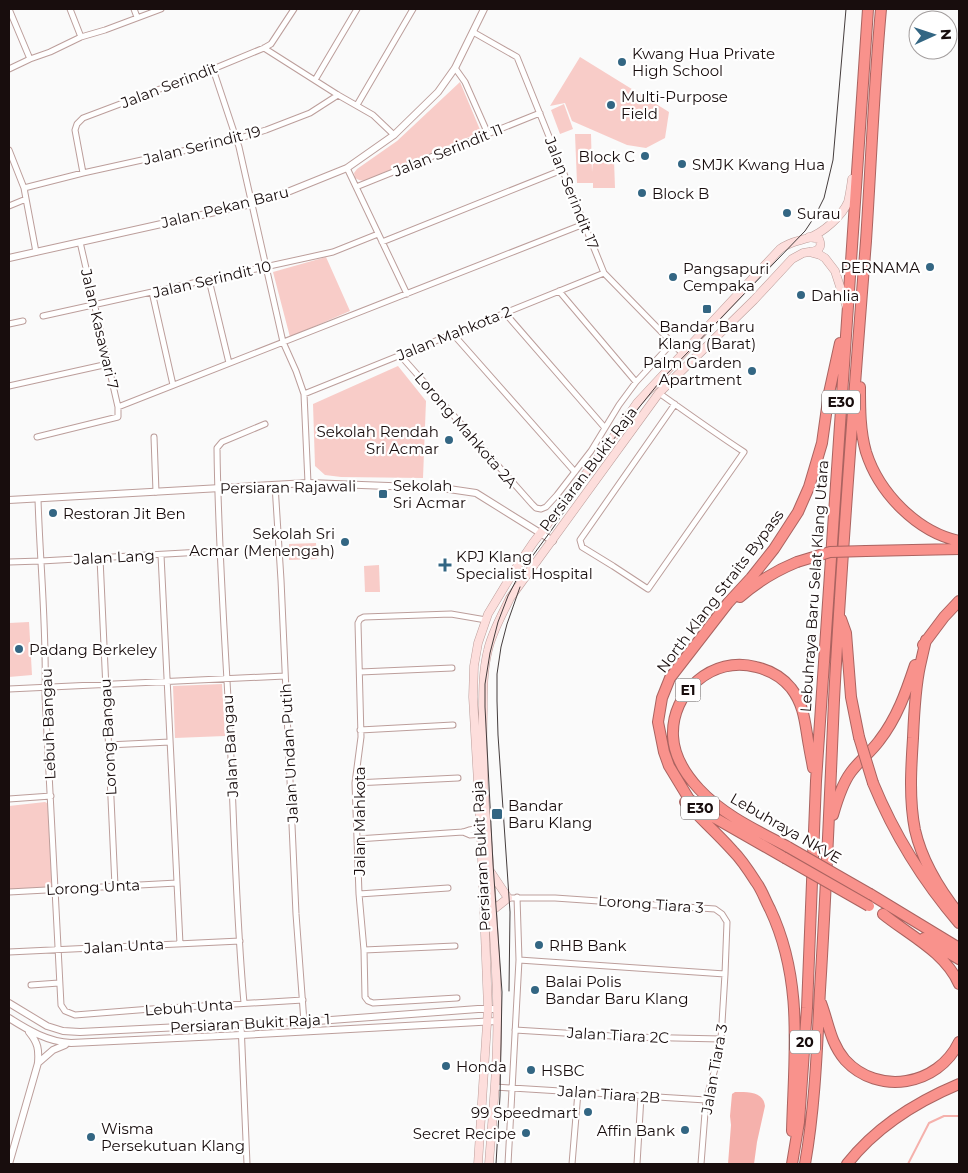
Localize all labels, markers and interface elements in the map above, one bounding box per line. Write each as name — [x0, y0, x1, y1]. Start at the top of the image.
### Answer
north arrow — [908, 10, 958, 60]
text: N — [937, 28, 955, 40]
place label: Kwang Hua Private High School — [632, 44, 775, 80]
marker: Kwang Hua Private High School — [616, 56, 628, 68]
street label: Jalan Serindit — [117, 58, 220, 112]
place label: Multi-Purpose Field — [621, 87, 728, 123]
marker: Multi-Purpose Field — [605, 99, 617, 111]
street label: Jalan Serindit 11 — [389, 119, 506, 181]
street label: Jalan Serindit 19 — [140, 121, 263, 169]
street label: Jalan Serindit 17 — [540, 133, 603, 252]
place label: Block C — [578, 147, 635, 166]
marker: Block C — [639, 150, 651, 162]
place label: SMJK Kwang Hua — [692, 155, 825, 174]
marker: SMJK Kwang Hua — [676, 158, 688, 170]
street label: Jalan Pekan Baru — [158, 182, 291, 232]
place label: Block B — [652, 184, 709, 203]
marker: Block B — [636, 187, 648, 199]
place label: Surau — [797, 204, 841, 223]
marker: Surau — [781, 207, 793, 219]
street label: Jalan Serindit 10 — [150, 256, 273, 302]
place label: PERNAMA — [840, 258, 920, 277]
place label: Pangsapuri Cempaka — [683, 259, 769, 295]
marker: PERNAMA — [924, 261, 936, 273]
street label: Jalan Kasawari 7 — [77, 266, 123, 391]
marker: Pangsapuri Cempaka — [667, 271, 679, 283]
place label: Dahlia — [811, 286, 859, 305]
marker: Dahlia — [795, 289, 807, 301]
street label: Jalan Mahkota 2 — [393, 301, 514, 365]
marker: Bandar Baru Klang (Barat) — [701, 303, 713, 315]
place label: Bandar Baru Klang (Barat) — [658, 317, 756, 353]
place label: Palm Garden Apartment — [643, 353, 742, 389]
marker: Palm Garden Apartment — [746, 365, 758, 377]
street label: Lorong Mahkota 2A — [411, 368, 522, 492]
road number: E30 — [822, 391, 860, 414]
street label: Persiaran Bukit Raja — [535, 403, 641, 535]
place label: Sekolah Rendah Sri Acmar — [316, 422, 439, 458]
marker: Sekolah Rendah Sri Acmar — [443, 434, 455, 446]
street label: Lebuhraya Baru Selat Klang Utara — [796, 459, 832, 713]
street label: Persiaran Rajawali — [220, 476, 356, 498]
place label: Sekolah Sri Acmar — [393, 476, 466, 512]
marker: Sekolah Sri Acmar — [377, 488, 389, 500]
place label: Restoran Jit Ben — [63, 504, 186, 523]
street label: North Klang Straits Bypass — [652, 506, 788, 676]
marker: Restoran Jit Ben — [47, 507, 59, 519]
place label: Sekolah Sri Acmar (Menengah) — [189, 524, 335, 560]
marker: Sekolah Sri Acmar (Menengah) — [339, 536, 351, 548]
street label: Jalan Lang — [72, 545, 155, 569]
place label: KPJ Klang Specialist Hospital — [456, 547, 593, 583]
marker: KPJ Klang Specialist Hospital — [438, 558, 452, 572]
place label: Padang Berkeley — [29, 640, 158, 659]
marker: Padang Berkeley — [13, 643, 25, 655]
street label: Lebuh Bangau — [37, 668, 59, 780]
street label: Lorong Bangau — [95, 678, 121, 796]
road number: E1 — [676, 678, 700, 702]
street label: Jalan Undan Putih — [276, 683, 302, 824]
street label: Jalan Bangau — [218, 694, 242, 799]
street label: Jalan Mahkota — [350, 766, 369, 877]
street label: Persiaran Bukit Raja — [468, 780, 494, 932]
street label: Lebuhraya NKVE — [727, 788, 845, 868]
place label: Bandar Baru Klang — [508, 796, 592, 832]
road number: E30 — [681, 796, 719, 820]
marker: Bandar Baru Klang — [490, 807, 504, 821]
street label: Lorong Unta — [45, 875, 141, 899]
street label: Lorong Tiara 3 — [598, 891, 704, 917]
street label: Jalan Unta — [83, 934, 164, 958]
place label: RHB Bank — [549, 936, 627, 955]
marker: RHB Bank — [533, 939, 545, 951]
place label: Balai Polis Bandar Baru Klang — [545, 972, 688, 1008]
marker: Balai Polis Bandar Baru Klang — [529, 984, 541, 996]
street label: Lebuh Unta — [144, 994, 234, 1020]
street label: Persiaran Bukit Raja 1 — [169, 1009, 331, 1037]
street label: Jalan Tiara 3 — [697, 1022, 731, 1117]
street label: Jalan Tiara 2C — [565, 1023, 670, 1047]
road number: 20 — [790, 1030, 820, 1054]
place label: Honda — [456, 1057, 507, 1076]
marker: Honda — [440, 1060, 452, 1072]
place label: HSBC — [541, 1061, 585, 1080]
marker: HSBC — [525, 1064, 537, 1076]
street label: Jalan Tiara 2B — [556, 1081, 661, 1107]
place label: 99 Speedmart — [471, 1103, 578, 1122]
marker: 99 Speedmart — [582, 1106, 594, 1118]
place label: Wisma Persekutuan Klang — [101, 1119, 245, 1155]
place label: Affin Bank — [597, 1121, 675, 1140]
place label: Secret Recipe — [413, 1124, 516, 1143]
marker: Affin Bank — [679, 1124, 691, 1136]
marker: Secret Recipe — [520, 1127, 532, 1139]
marker: Wisma Persekutuan Klang — [85, 1131, 97, 1143]

